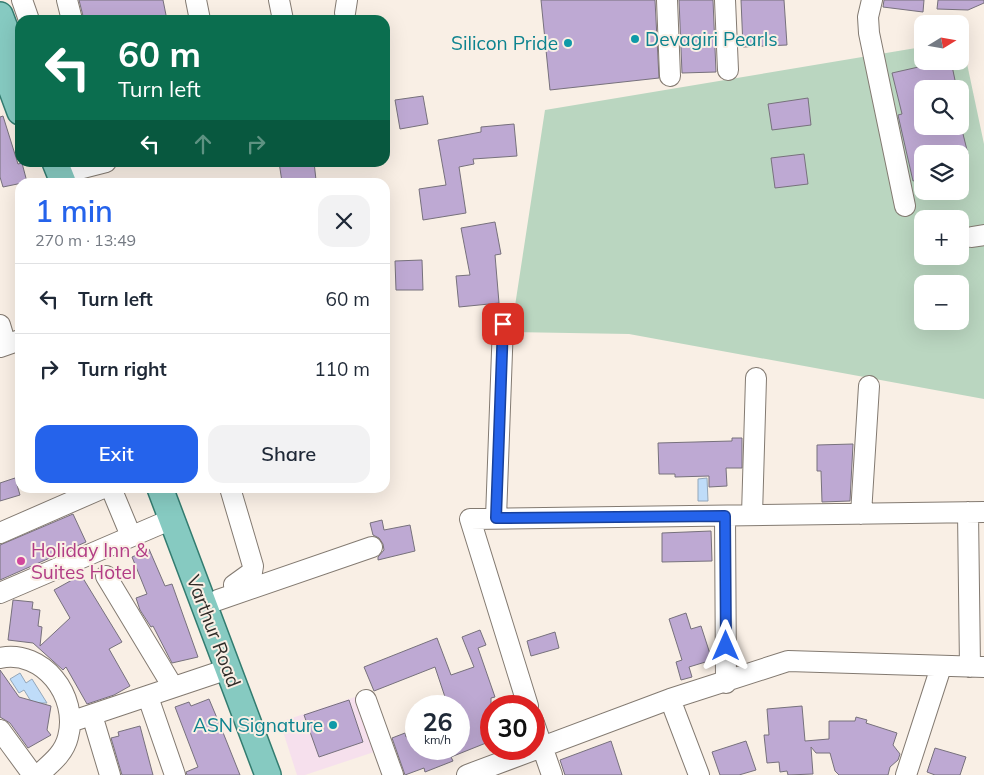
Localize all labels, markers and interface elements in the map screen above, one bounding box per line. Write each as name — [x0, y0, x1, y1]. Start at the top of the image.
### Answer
north arrow — [914, 15, 969, 70]
map controls — [914, 15, 969, 330]
place label: Devagiri Pearls — [645, 27, 778, 51]
place label: Silicon Pride — [451, 31, 558, 55]
text: 60 m — [118, 32, 201, 76]
marker: Devagiri Pearls — [629, 33, 641, 45]
icon: left — [35, 35, 100, 100]
marker: Silicon Pride — [562, 37, 574, 49]
text: Turn left — [118, 75, 201, 103]
button: search — [914, 80, 969, 135]
icon: left — [136, 130, 164, 158]
icon: ahead — [189, 130, 217, 158]
icon: right — [242, 130, 270, 158]
button: layers — [914, 145, 969, 200]
text: 1 min — [35, 192, 113, 230]
button: close — [318, 195, 370, 247]
button: + — [914, 210, 969, 265]
text: 270 m · 13:49 — [35, 230, 136, 250]
button: − — [914, 275, 969, 330]
icon: left — [35, 285, 63, 313]
text: Turn left — [78, 287, 153, 311]
text: 60 m — [326, 287, 370, 311]
pin — [482, 303, 524, 345]
icon: arrive — [489, 310, 517, 338]
icon: right — [35, 355, 63, 383]
text: Turn right — [78, 357, 167, 381]
text: 110 m — [314, 357, 370, 381]
button: Exit — [35, 425, 198, 483]
button: Share — [208, 425, 370, 483]
place label: Holiday Inn & Suites Hotel — [31, 538, 149, 584]
marker: Holiday Inn & Suites Hotel — [15, 555, 27, 567]
street label: Varthur Road — [182, 572, 246, 690]
position arrow — [699, 619, 751, 671]
speed limit sign: 30 — [480, 695, 545, 760]
text: 26 — [422, 706, 453, 737]
place label: ASN Signature — [193, 713, 323, 737]
marker: ASN Signature — [327, 719, 339, 731]
text: km/h — [424, 732, 451, 747]

